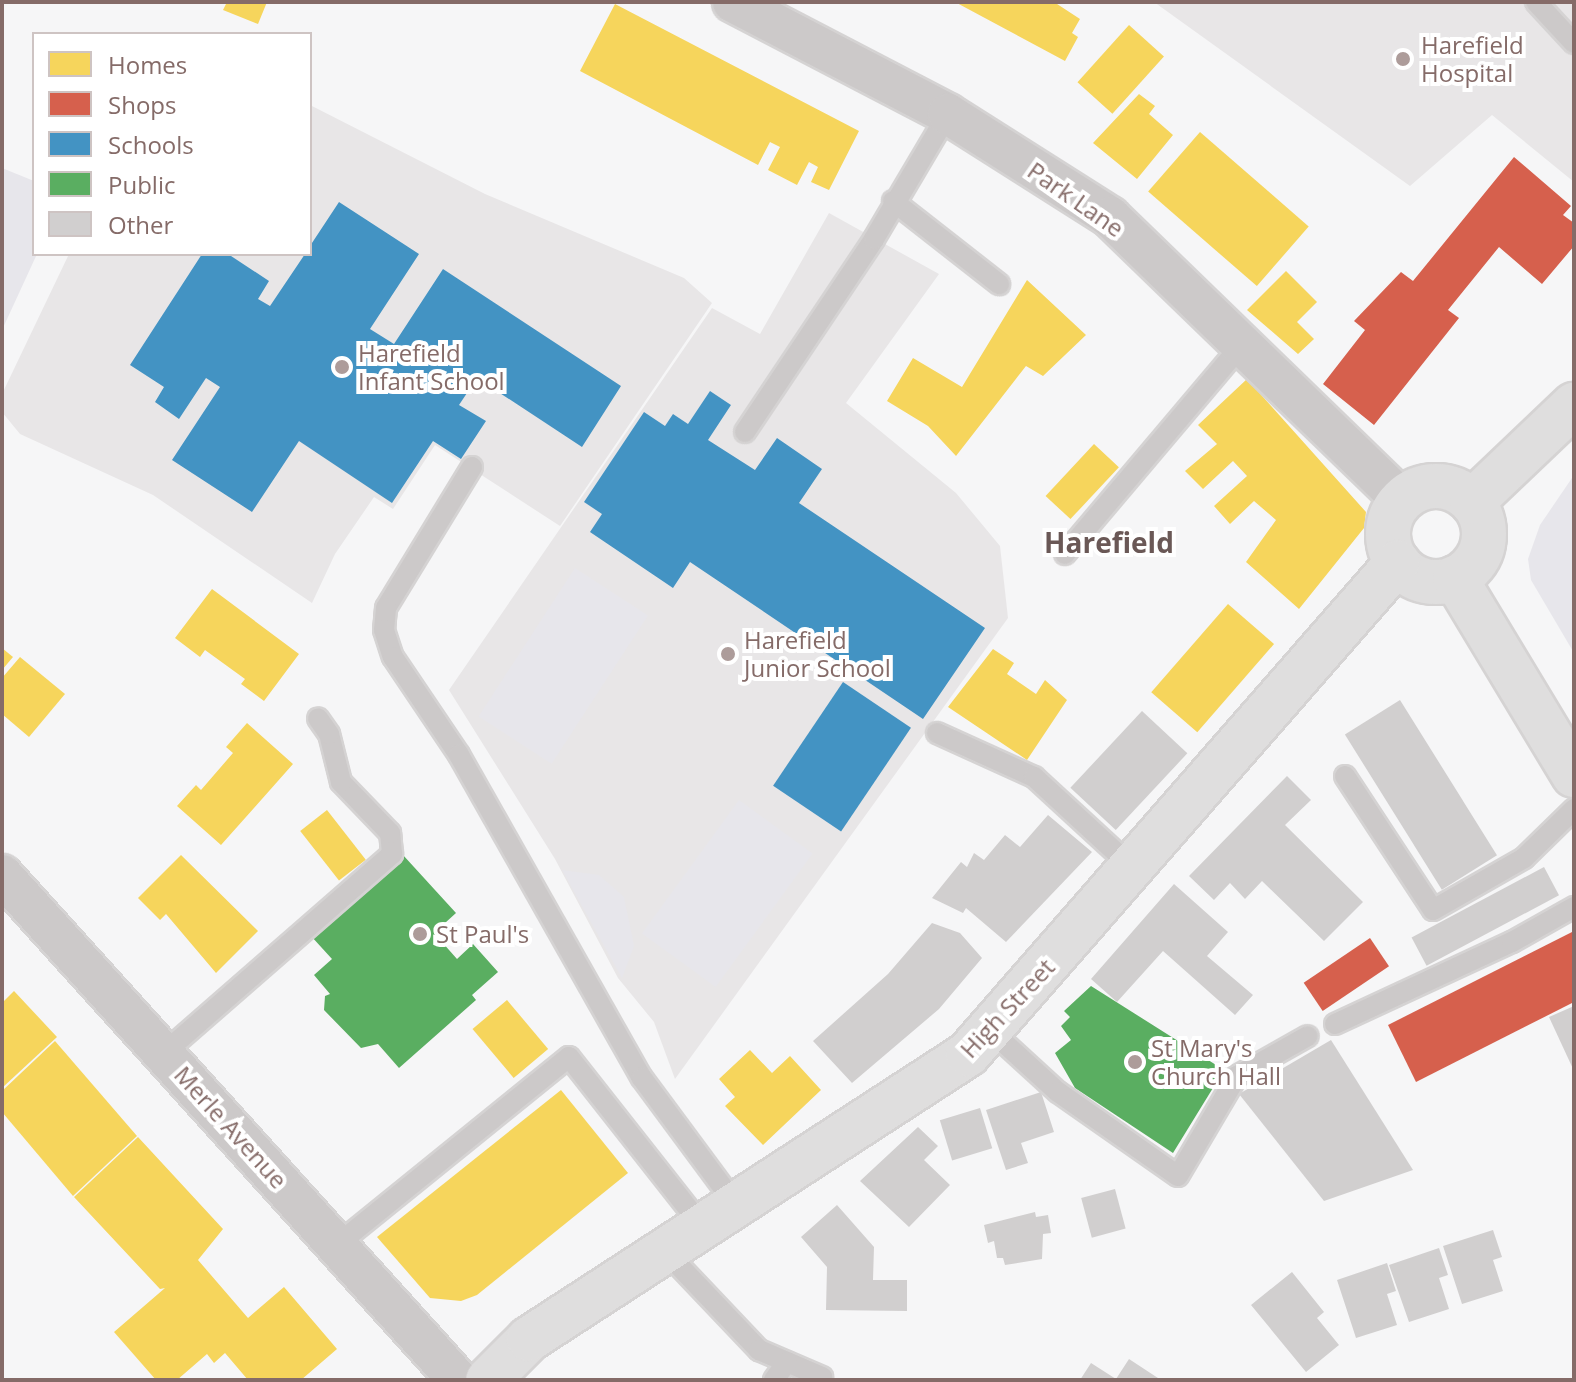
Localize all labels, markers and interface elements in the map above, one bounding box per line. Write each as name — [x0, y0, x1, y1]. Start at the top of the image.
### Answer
place label: Harefield Hospital — [1421, 31, 1524, 87]
legend — [32, 32, 312, 256]
text: Homes — [108, 48, 187, 81]
marker: Harefield Hospital — [1392, 48, 1414, 70]
text: Shops — [108, 88, 176, 121]
text: Schools — [108, 128, 194, 161]
street label: Park Lane — [1022, 156, 1130, 242]
text: Public — [108, 168, 175, 201]
text: Other — [108, 208, 173, 241]
place label: Harefield Infant School — [358, 339, 505, 395]
marker: Harefield Infant School — [333, 358, 351, 376]
district label: Harefield — [1044, 525, 1174, 559]
place label: Harefield Junior School — [744, 626, 891, 682]
marker: Harefield Junior School — [719, 645, 737, 663]
place label: St Paul's — [436, 920, 529, 948]
marker: St Paul's — [411, 925, 429, 943]
street label: High Street — [954, 953, 1060, 1063]
place label: St Mary's Church Hall — [1151, 1034, 1281, 1090]
marker: St Mary's Church Hall — [1126, 1053, 1144, 1071]
street label: Merle Avenue — [169, 1060, 293, 1194]

